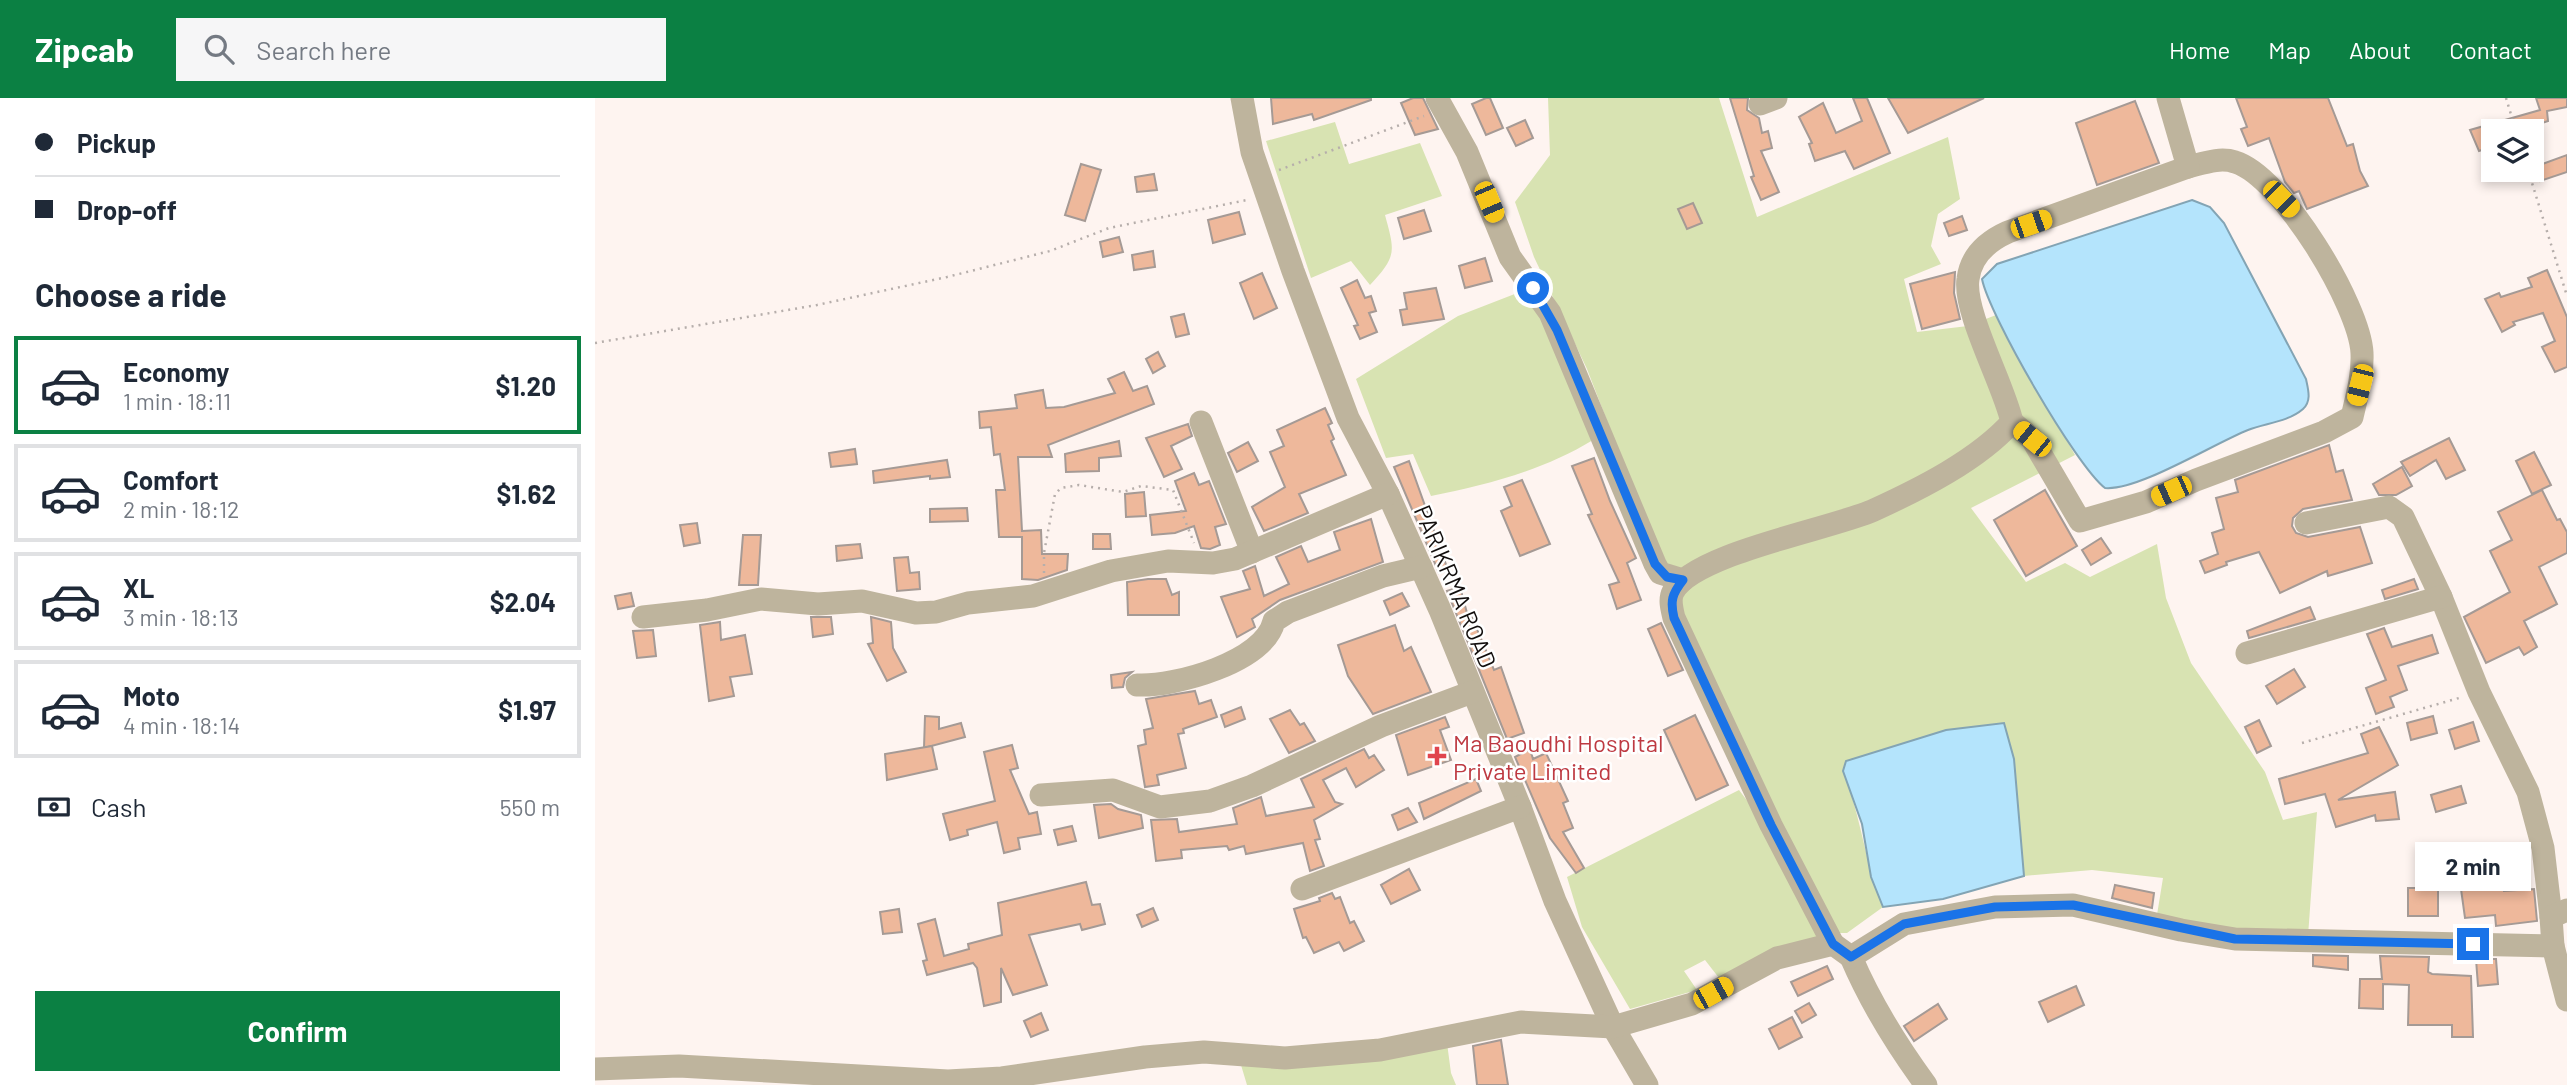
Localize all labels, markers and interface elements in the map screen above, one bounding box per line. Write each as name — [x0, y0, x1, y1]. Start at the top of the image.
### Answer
search box — [176, 18, 666, 81]
text: Zipcab — [35, 29, 134, 69]
icon: search — [200, 30, 238, 68]
text: Search here — [256, 34, 391, 65]
text: Home — [2169, 35, 2230, 64]
text: Map — [2268, 35, 2311, 64]
text: About — [2349, 35, 2411, 64]
text: Contact — [2449, 35, 2532, 64]
map controls — [2481, 119, 2544, 182]
button: layers — [2481, 119, 2544, 182]
text: Pickup — [77, 127, 156, 158]
car — [2259, 177, 2304, 221]
car — [1472, 179, 1507, 225]
text: Drop-off — [77, 194, 177, 225]
car — [2008, 207, 2055, 241]
route start — [1517, 272, 1549, 304]
text: Choose a ride — [35, 275, 227, 313]
icon: car — [39, 354, 102, 417]
text: Economy — [123, 356, 229, 387]
car — [2345, 362, 2376, 408]
text: $1.20 — [496, 370, 556, 401]
text: 1 min · 18:11 — [123, 387, 231, 415]
car — [2010, 418, 2055, 460]
icon: car — [39, 462, 102, 525]
text: Comfort — [123, 464, 219, 495]
car — [2148, 473, 2195, 509]
text: $1.62 — [496, 478, 556, 509]
text: 2 min · 18:12 — [123, 495, 239, 523]
street label: PARIKRMA ROAD — [1409, 500, 1503, 672]
icon: car — [39, 570, 102, 633]
text: XL — [123, 572, 154, 603]
text: $2.04 — [490, 586, 556, 617]
text: 3 min · 18:13 — [123, 603, 238, 631]
icon: car — [39, 678, 102, 741]
text: Moto — [123, 680, 180, 711]
text: $1.97 — [498, 694, 556, 725]
text: 4 min · 18:14 — [123, 711, 240, 739]
place label: Ma Baoudhi Hospital Private Limited — [1453, 728, 1664, 785]
marker: Ma Baoudhi Hospital Private Limited — [1427, 746, 1447, 766]
icon: cash — [35, 788, 73, 826]
text: Cash — [91, 791, 146, 822]
text: 550 m — [500, 793, 560, 821]
callout: 2 min — [2415, 842, 2531, 892]
text: 2 min — [2445, 852, 2501, 880]
route end — [2457, 928, 2489, 960]
car — [1690, 974, 1737, 1012]
button: Confirm — [35, 991, 560, 1071]

